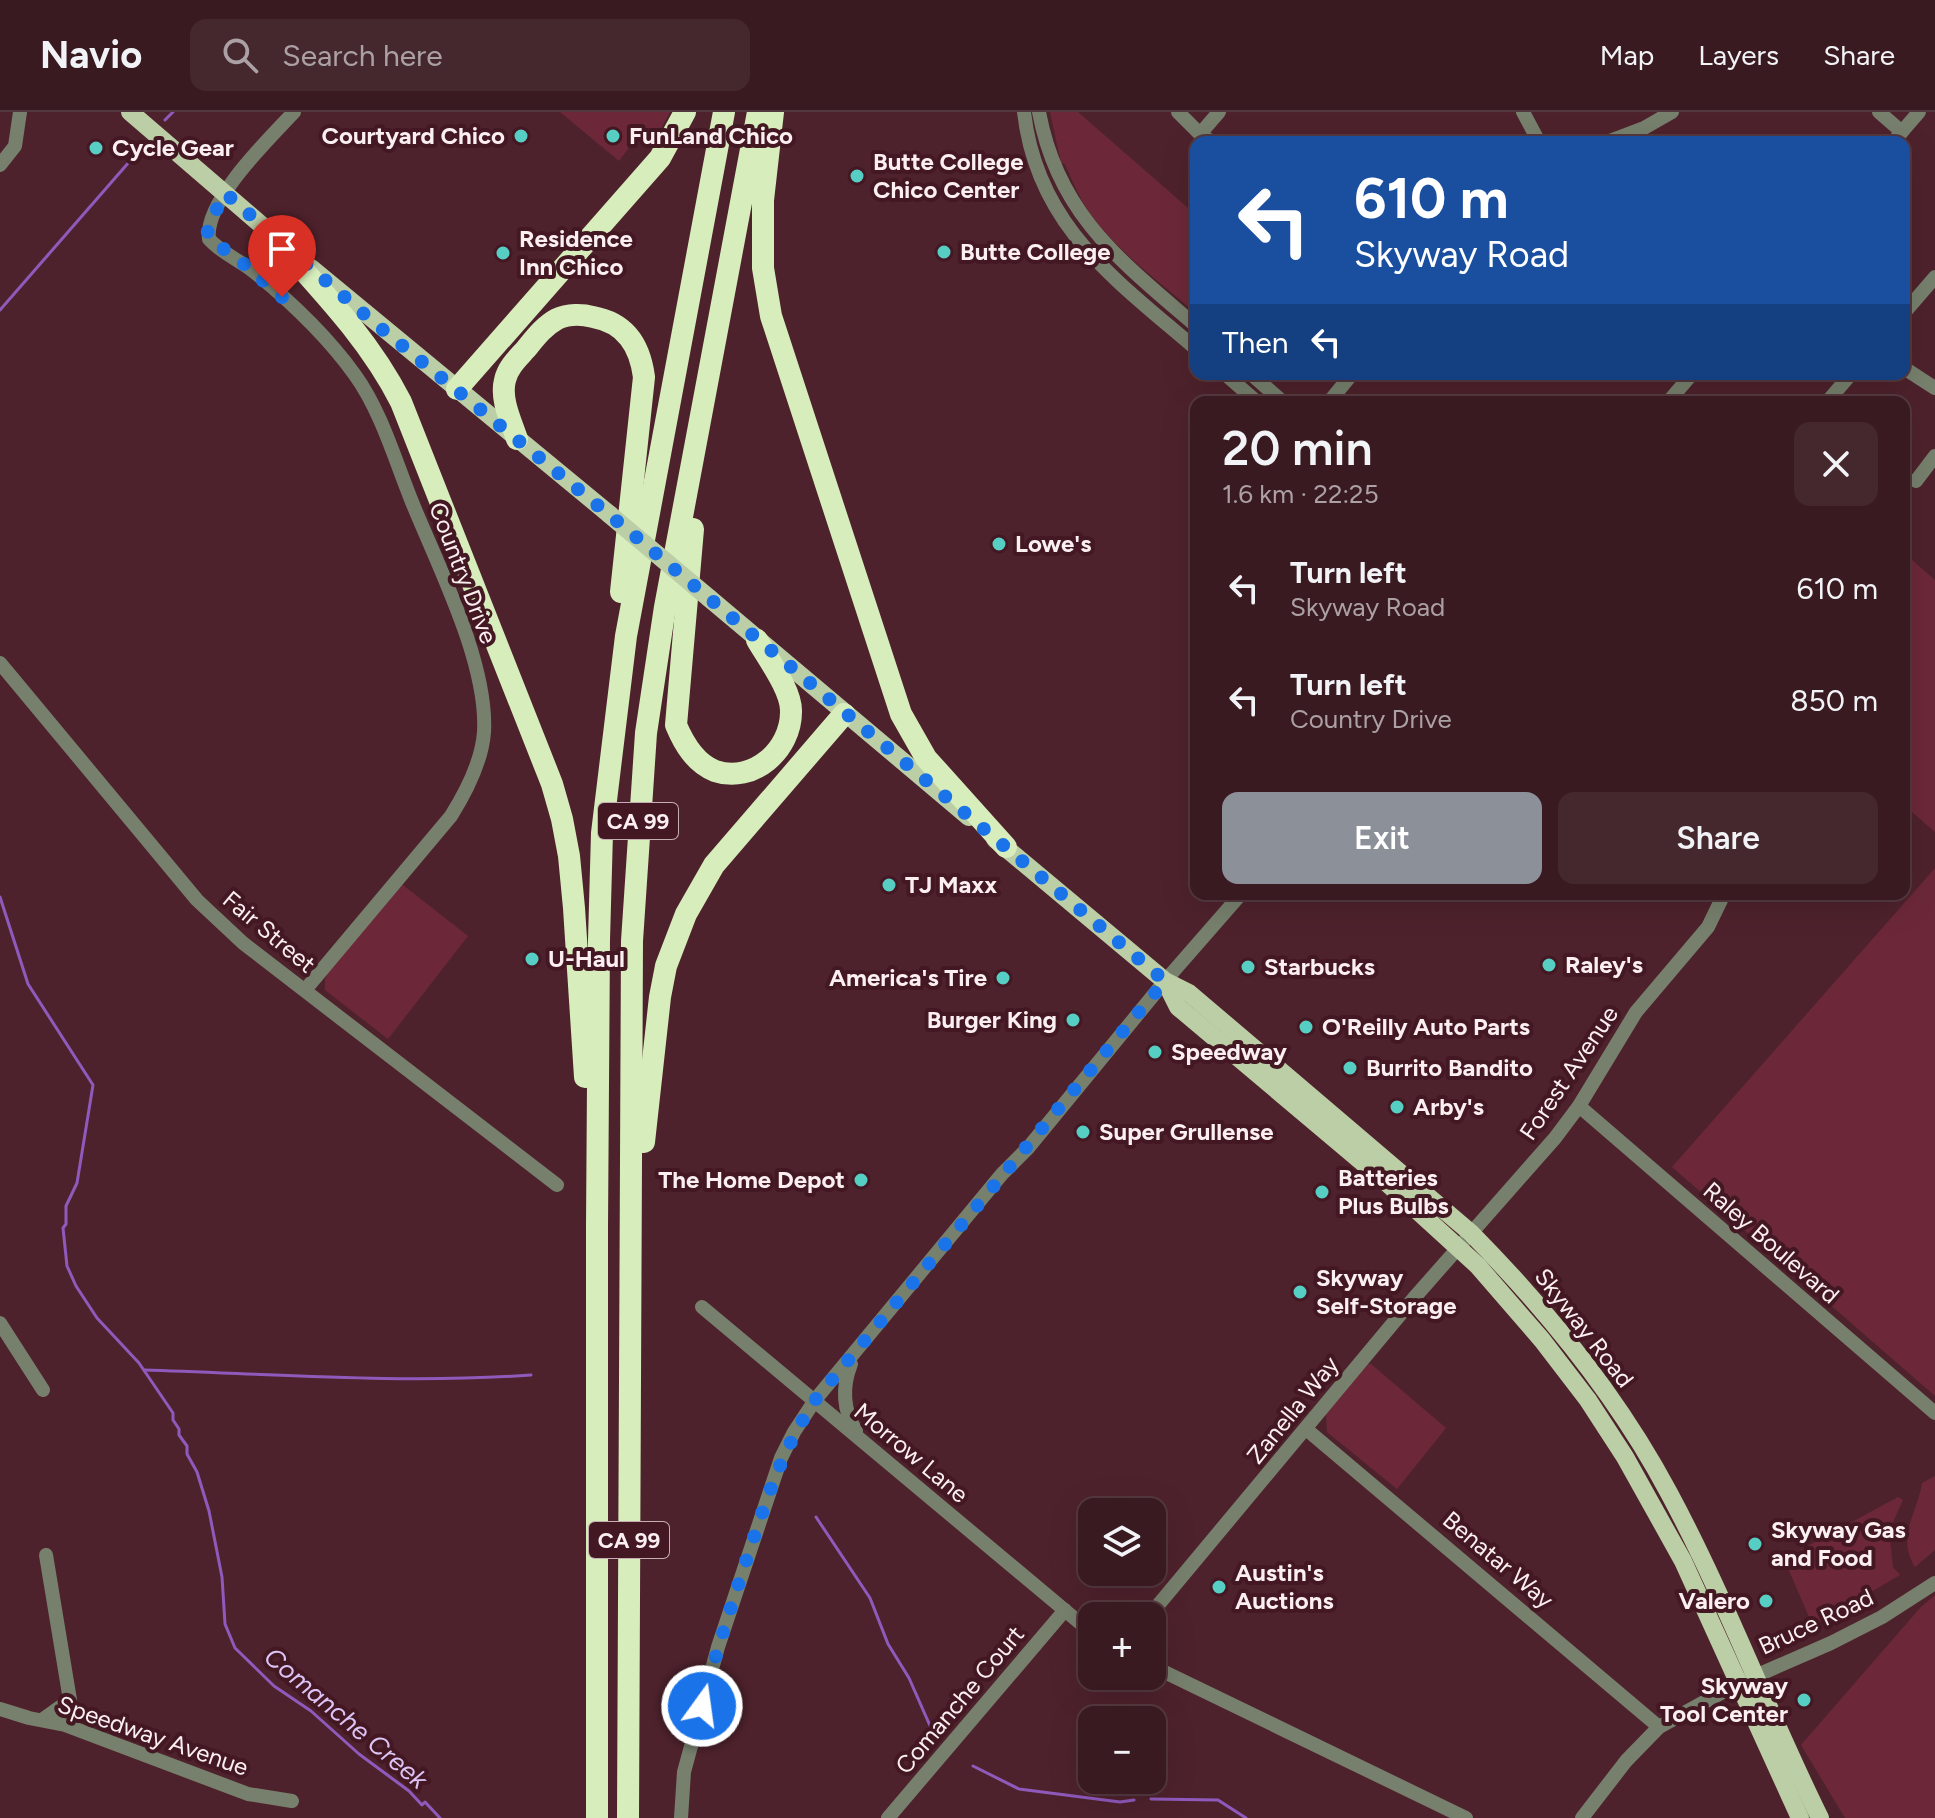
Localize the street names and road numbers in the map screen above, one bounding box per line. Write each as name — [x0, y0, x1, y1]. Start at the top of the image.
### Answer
street label: Country Drive — [423, 498, 504, 648]
road number: CA 99 — [598, 803, 678, 839]
street label: Fair Street — [217, 885, 322, 979]
street label: Forest Avenue — [1513, 1000, 1624, 1145]
street label: Raley Boulevard — [1697, 1176, 1845, 1310]
street label: Skyway Road — [1529, 1262, 1640, 1393]
street label: Zanella Way — [1241, 1350, 1345, 1469]
street label: Morrow Lane — [848, 1397, 974, 1509]
street label: Benatar Way — [1437, 1505, 1560, 1614]
road number: CA 99 — [589, 1522, 669, 1558]
street label: Bruce Road — [1754, 1582, 1878, 1661]
street label: Comanche Court — [889, 1620, 1030, 1780]
street label: Speedway Avenue — [54, 1689, 252, 1782]

